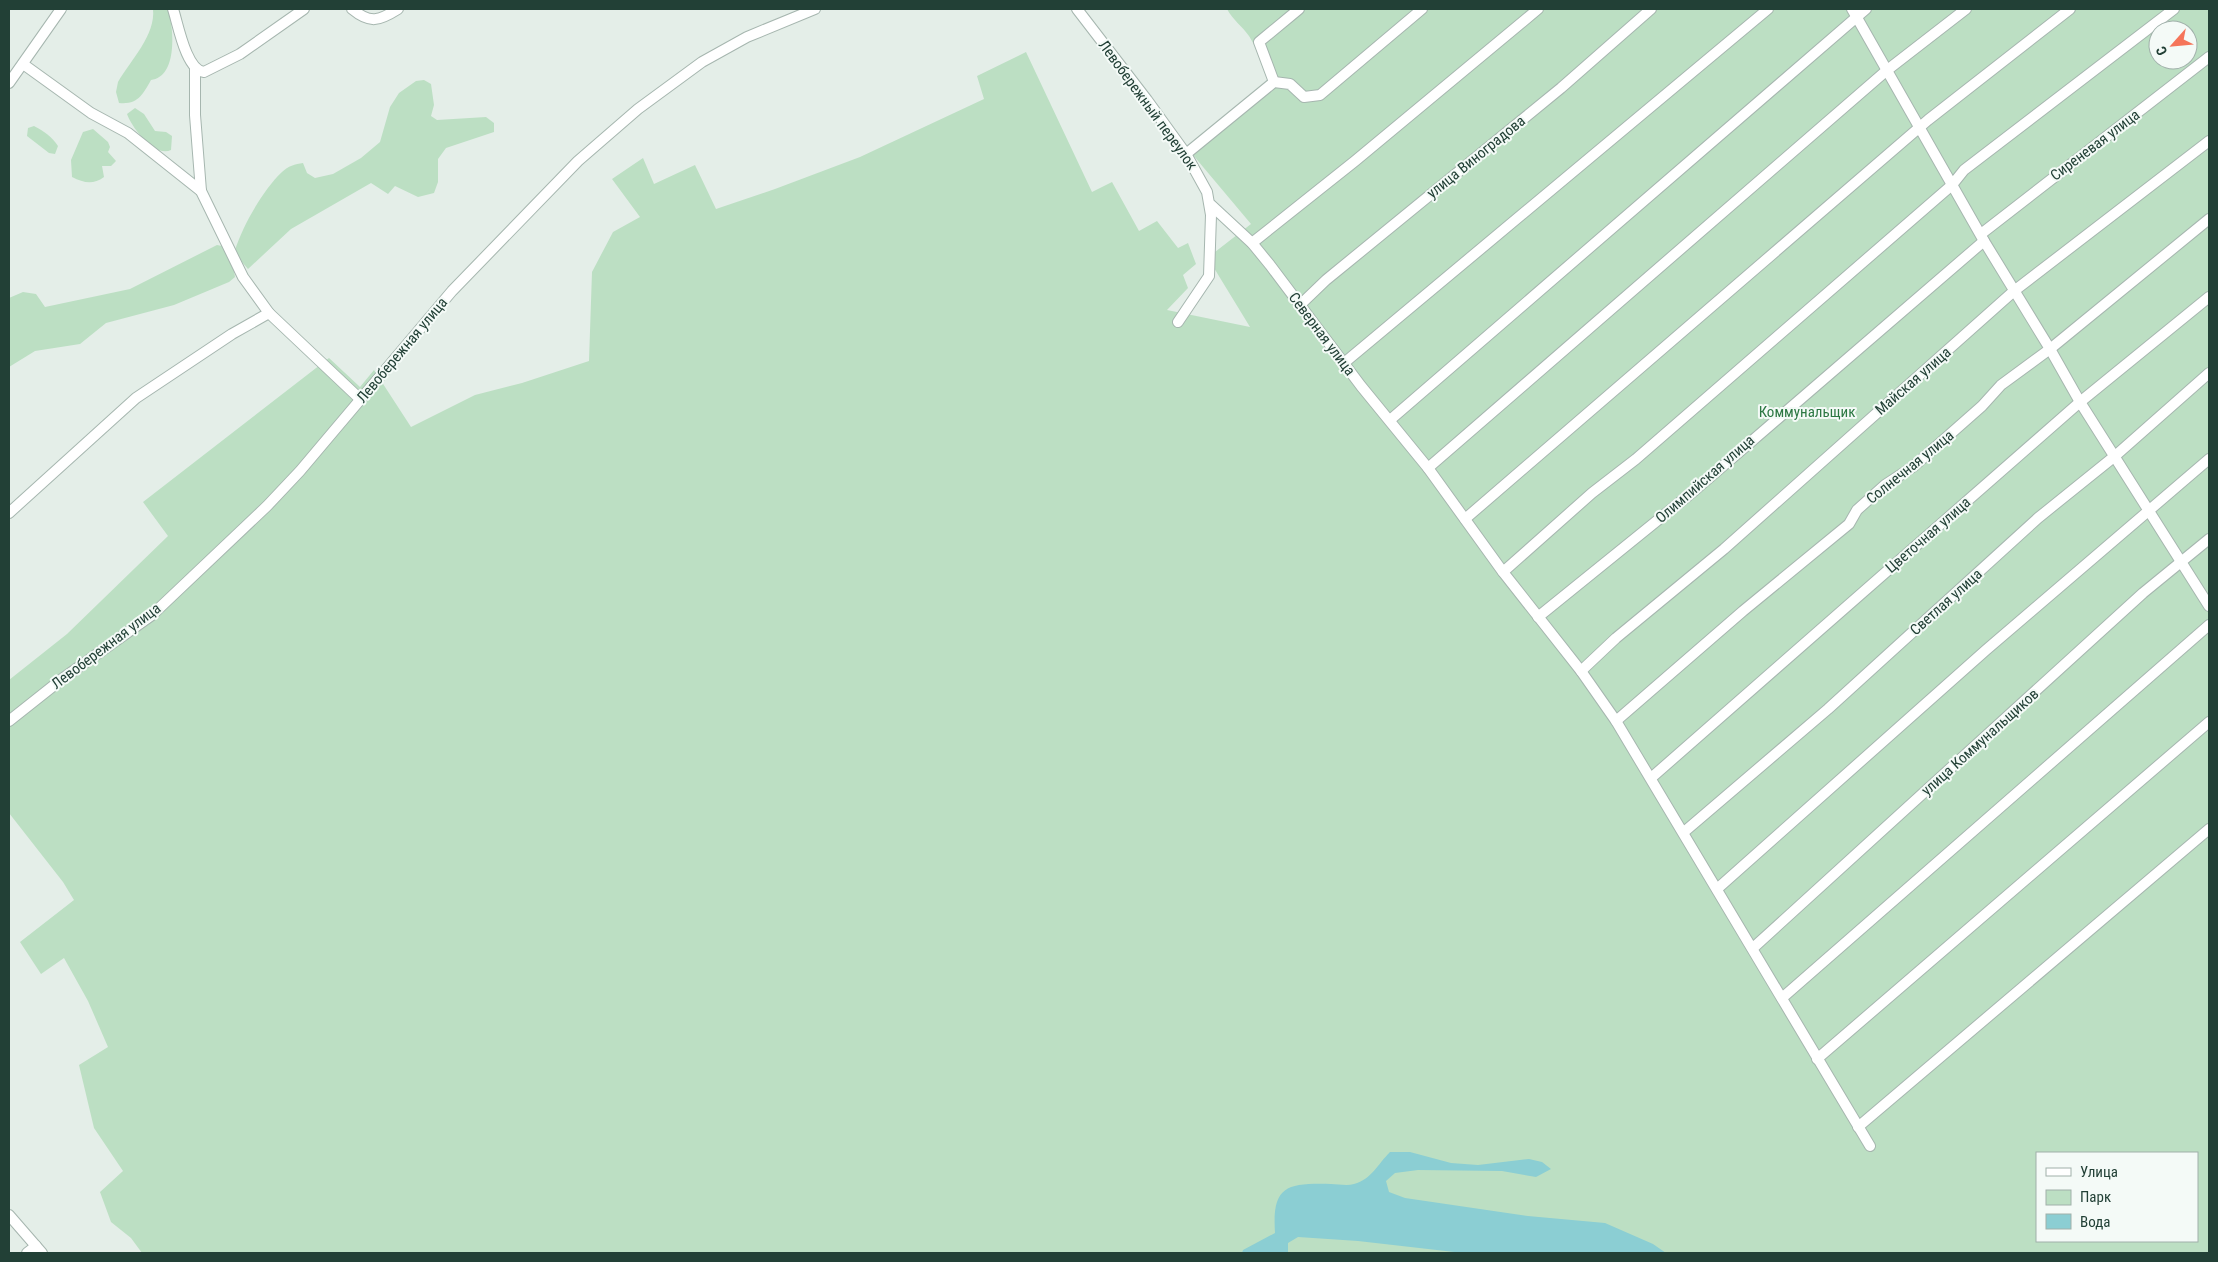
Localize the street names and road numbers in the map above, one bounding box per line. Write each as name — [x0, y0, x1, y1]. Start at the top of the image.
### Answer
street label: Левобережный переулок — [1095, 36, 1201, 174]
street label: Сиреневая улица — [2047, 106, 2143, 184]
street label: улица Виноградова — [1423, 112, 1529, 202]
street label: Северная улица — [1285, 289, 1359, 379]
street label: Левобережная улица — [353, 294, 451, 406]
street label: Майская улица — [1871, 343, 1955, 419]
street label: Солнечная улица — [1863, 426, 1957, 508]
street label: Олимпийская улица — [1652, 431, 1758, 527]
street label: Цветочная улица — [1882, 493, 1974, 577]
street label: Светлая улица — [1906, 565, 1986, 639]
street label: Левобережная улица — [48, 599, 164, 693]
street label: улица Коммунальщиков — [1918, 685, 2042, 799]

